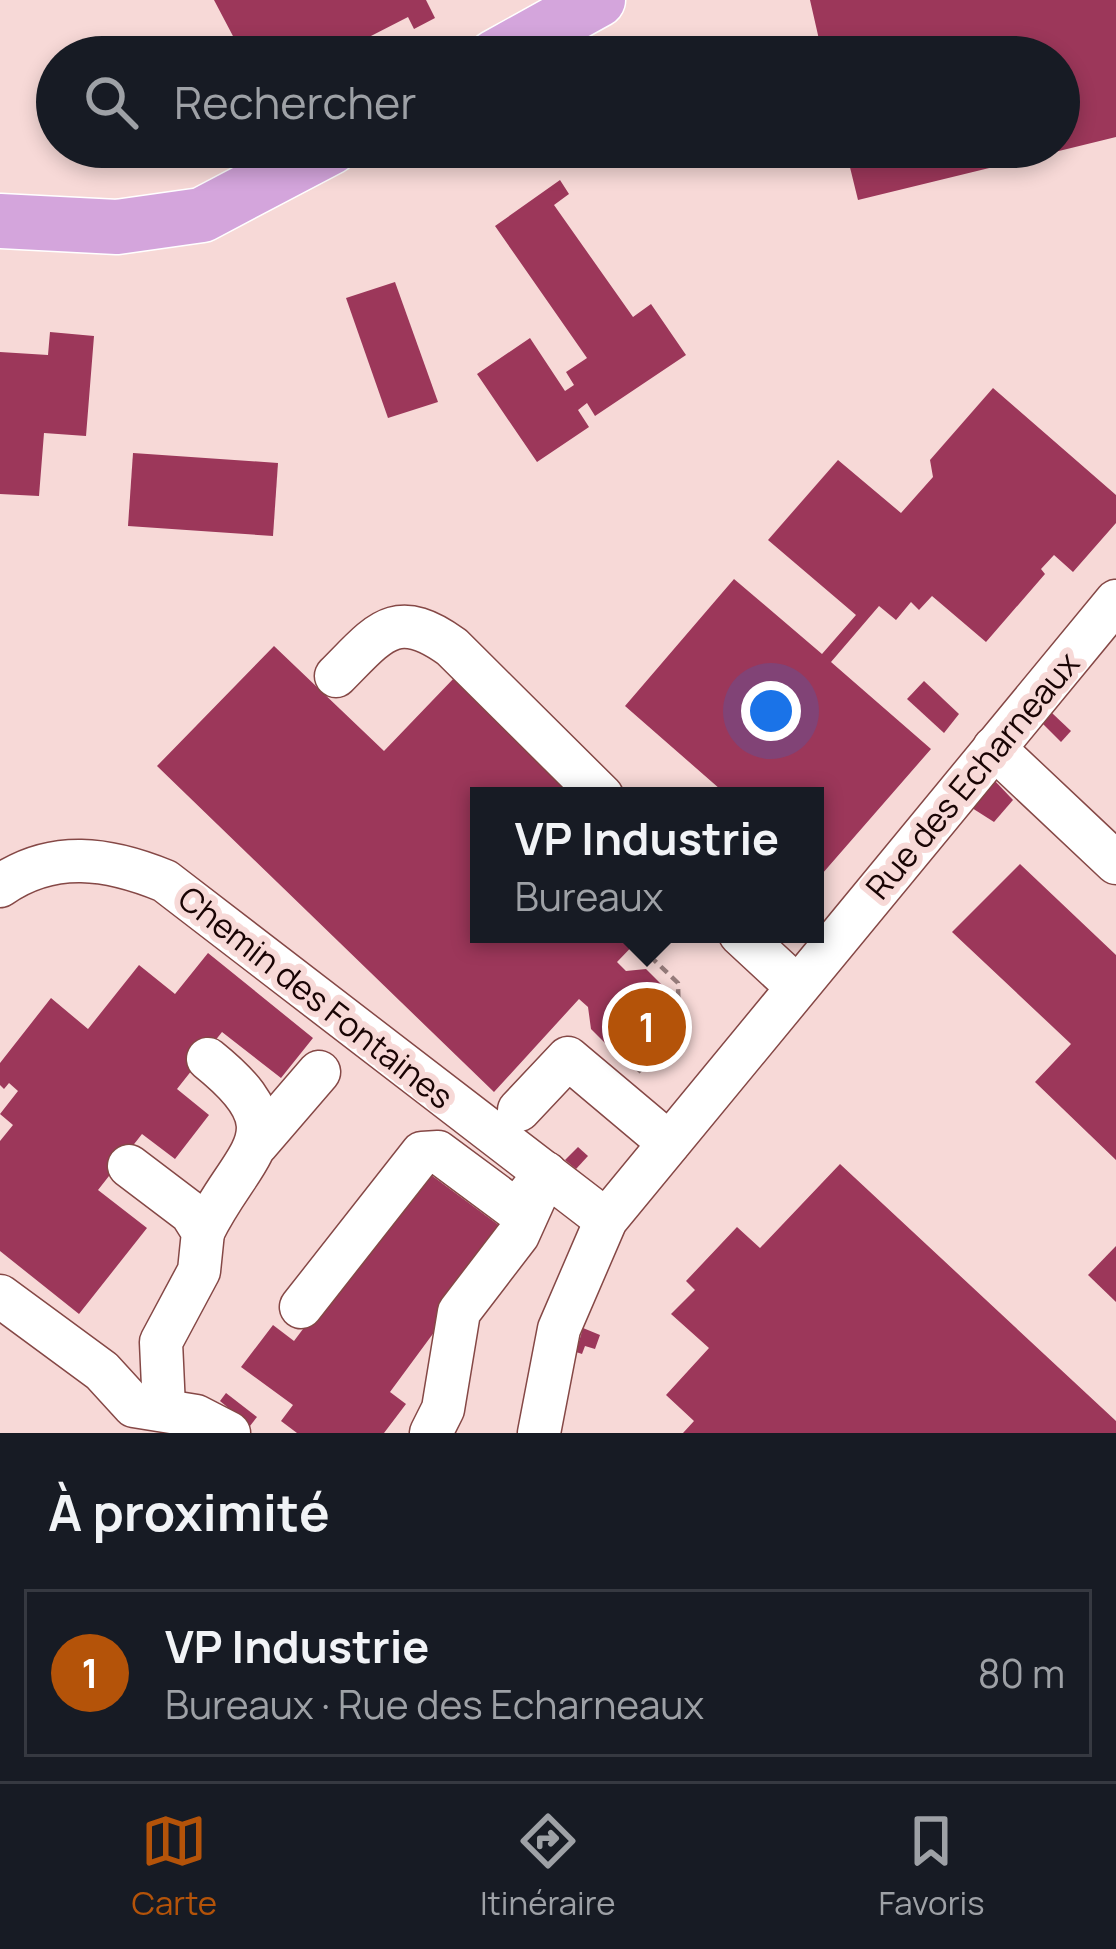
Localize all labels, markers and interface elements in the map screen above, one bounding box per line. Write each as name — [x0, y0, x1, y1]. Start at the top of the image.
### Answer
search box — [36, 36, 1080, 168]
icon: search — [78, 69, 144, 135]
text: Rechercher — [174, 71, 417, 133]
street label: Rue des Echarneaux — [855, 641, 1089, 908]
your location — [741, 681, 801, 741]
popup — [470, 787, 824, 943]
text: VP Industrie — [515, 807, 779, 869]
text: Bureaux — [515, 869, 663, 923]
street label: Chemin des Fontaines — [169, 875, 463, 1119]
pin: 1 — [608, 982, 686, 1072]
text: À proximité — [48, 1477, 330, 1546]
text: VP Industrie — [165, 1615, 429, 1677]
text: 1 — [81, 1646, 99, 1700]
text: 80 m — [978, 1646, 1065, 1700]
text: Bureaux · Rue des Echarneaux — [165, 1677, 704, 1731]
tab: Carte — [131, 1808, 217, 1925]
tab: Itinéraire — [480, 1808, 616, 1925]
tab: Favoris — [878, 1808, 985, 1925]

